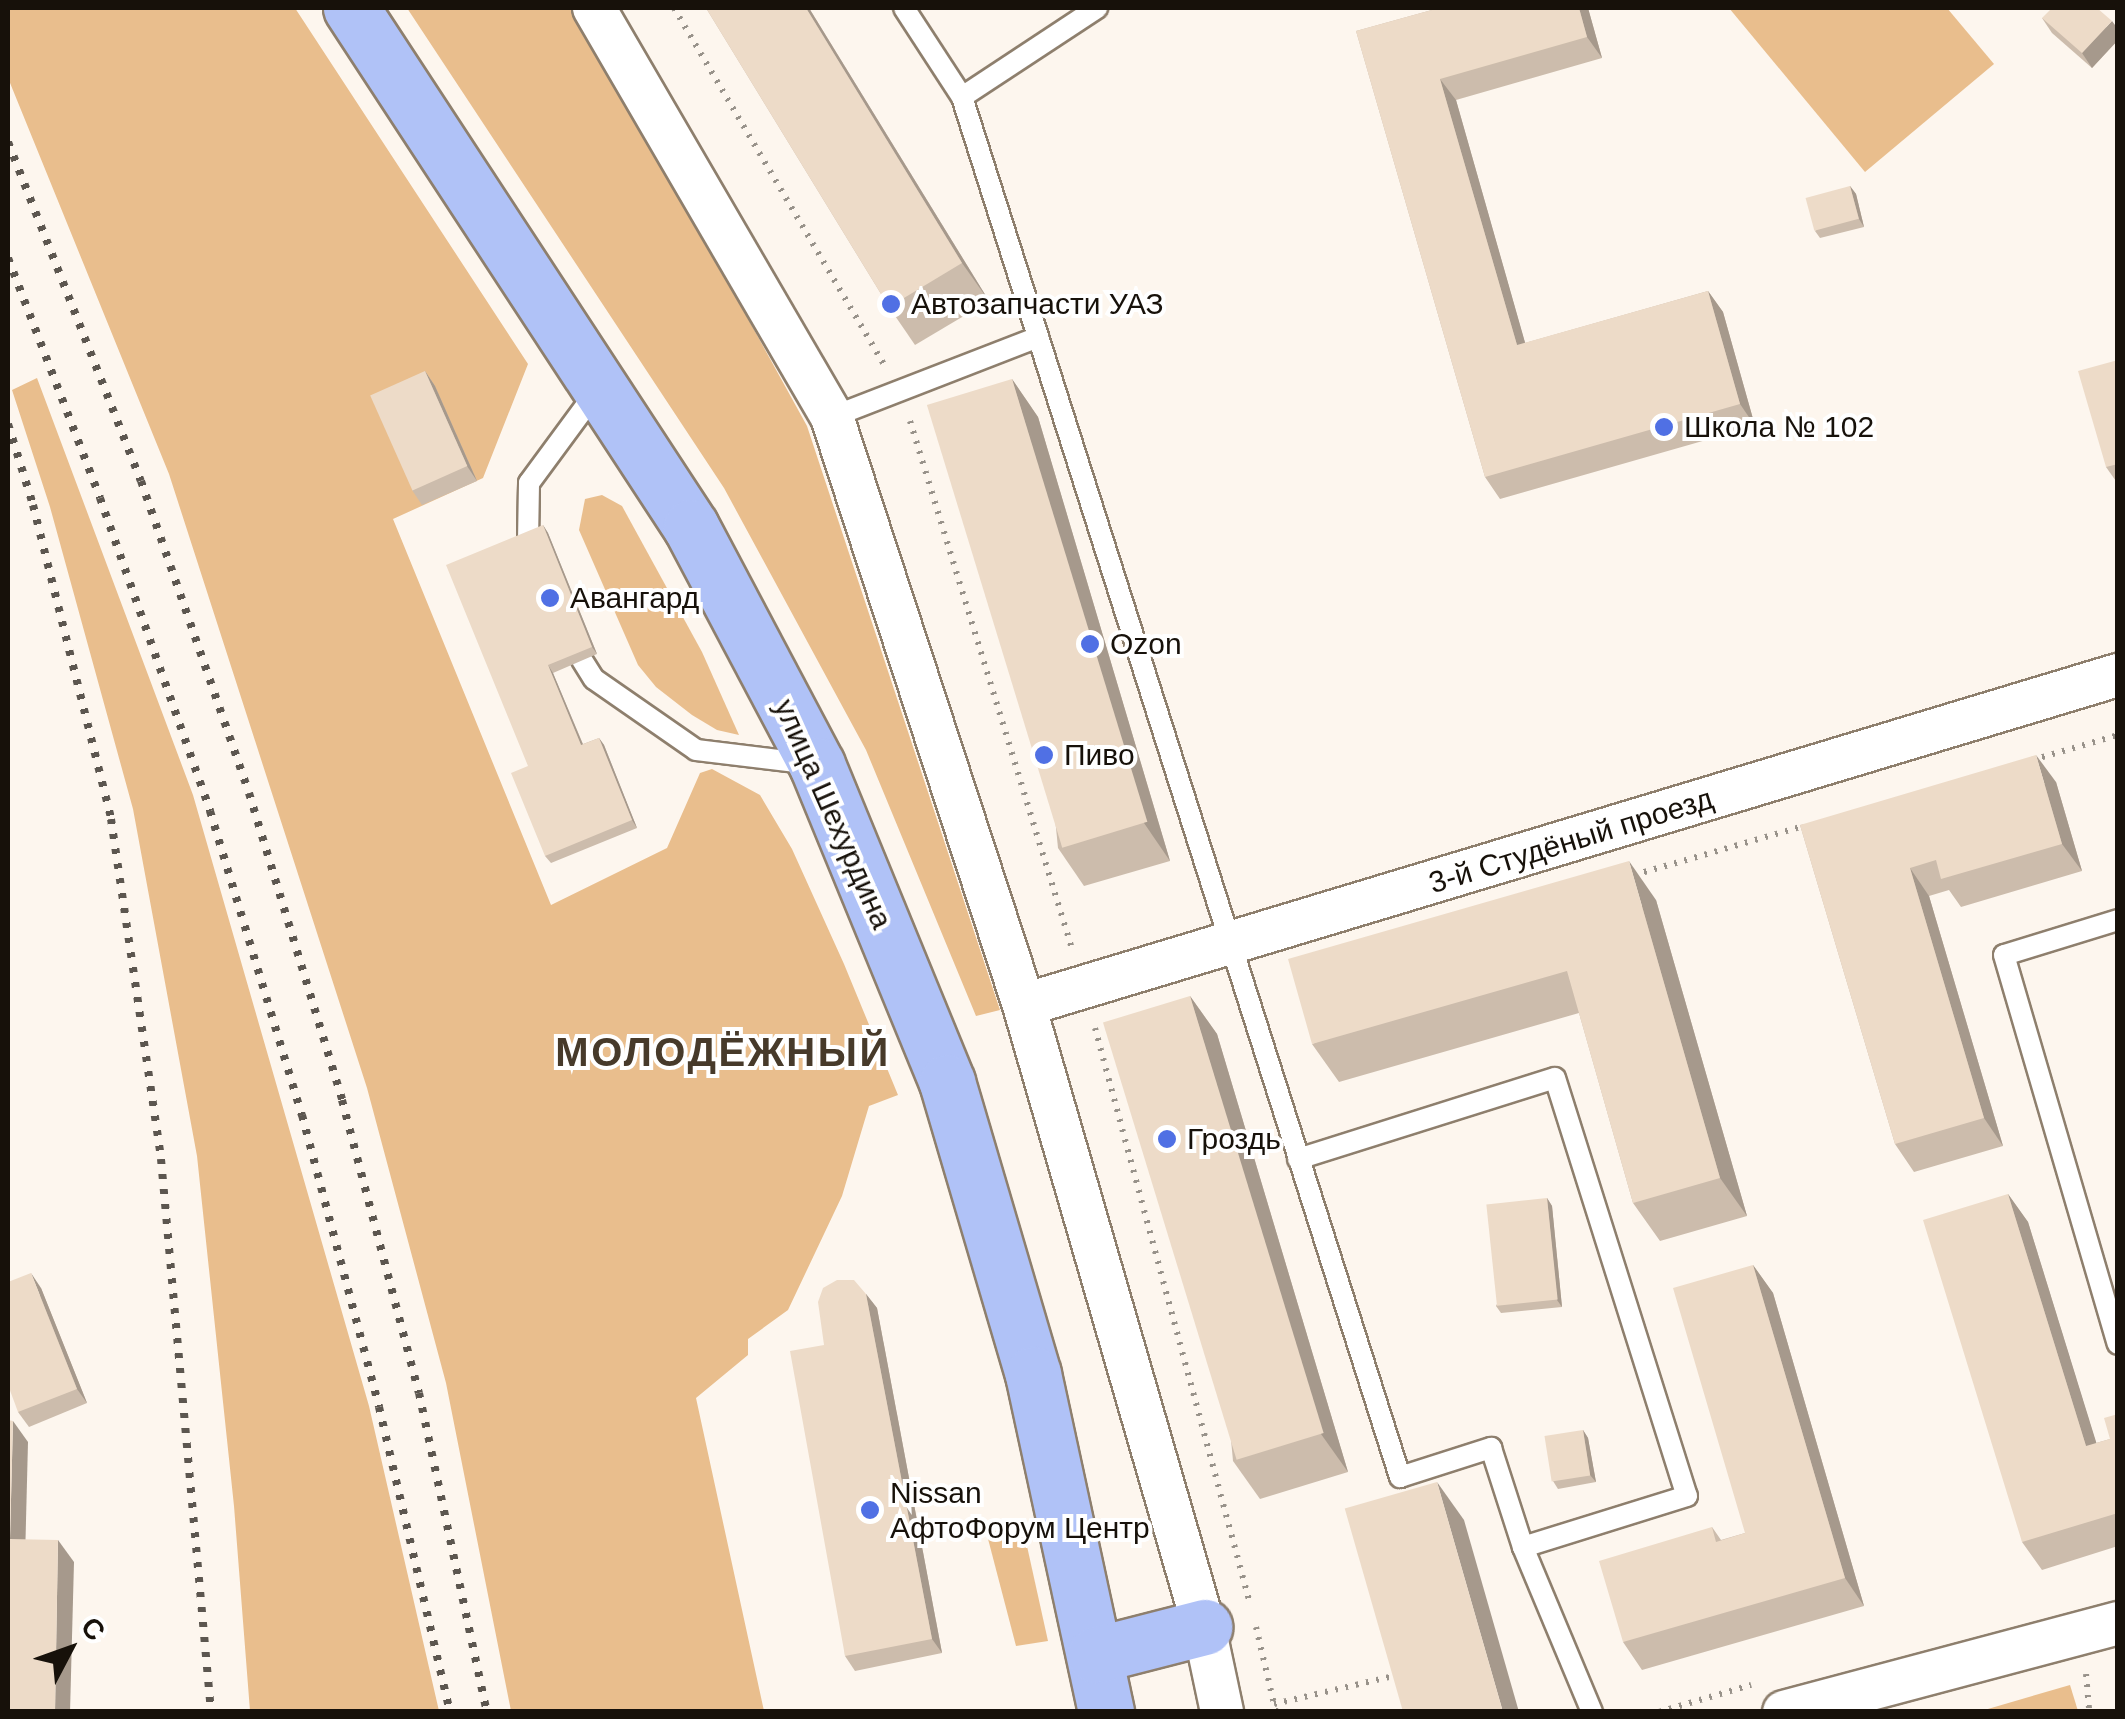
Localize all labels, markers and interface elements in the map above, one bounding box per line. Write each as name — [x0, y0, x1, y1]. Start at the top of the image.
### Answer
place label: Автозапчасти УАЗ — [911, 286, 1164, 322]
marker: Автозапчасти УАЗ — [880, 293, 902, 315]
place label: Школа № 102 — [1684, 409, 1874, 445]
marker: Школа № 102 — [1653, 416, 1675, 438]
place label: Авангард — [570, 580, 699, 616]
marker: Авангард — [539, 587, 561, 609]
place label: Ozon — [1110, 626, 1182, 662]
marker: Ozon — [1079, 633, 1101, 655]
street label: улица Шехурдина — [766, 694, 900, 934]
place label: Пиво — [1064, 737, 1135, 773]
marker: Пиво — [1033, 744, 1055, 766]
street label: 3-й Студёный проезд — [1425, 781, 1717, 901]
district label: МОЛОДЁЖНЫЙ — [555, 1028, 891, 1076]
place label: Гроздь — [1187, 1121, 1281, 1157]
marker: Гроздь — [1156, 1128, 1178, 1150]
place label: Nissan АфтоФорум Центр — [890, 1475, 1150, 1546]
marker: Nissan АфтоФорум Центр — [859, 1499, 881, 1521]
north arrow — [20, 1599, 120, 1699]
text: С — [75, 1611, 111, 1647]

